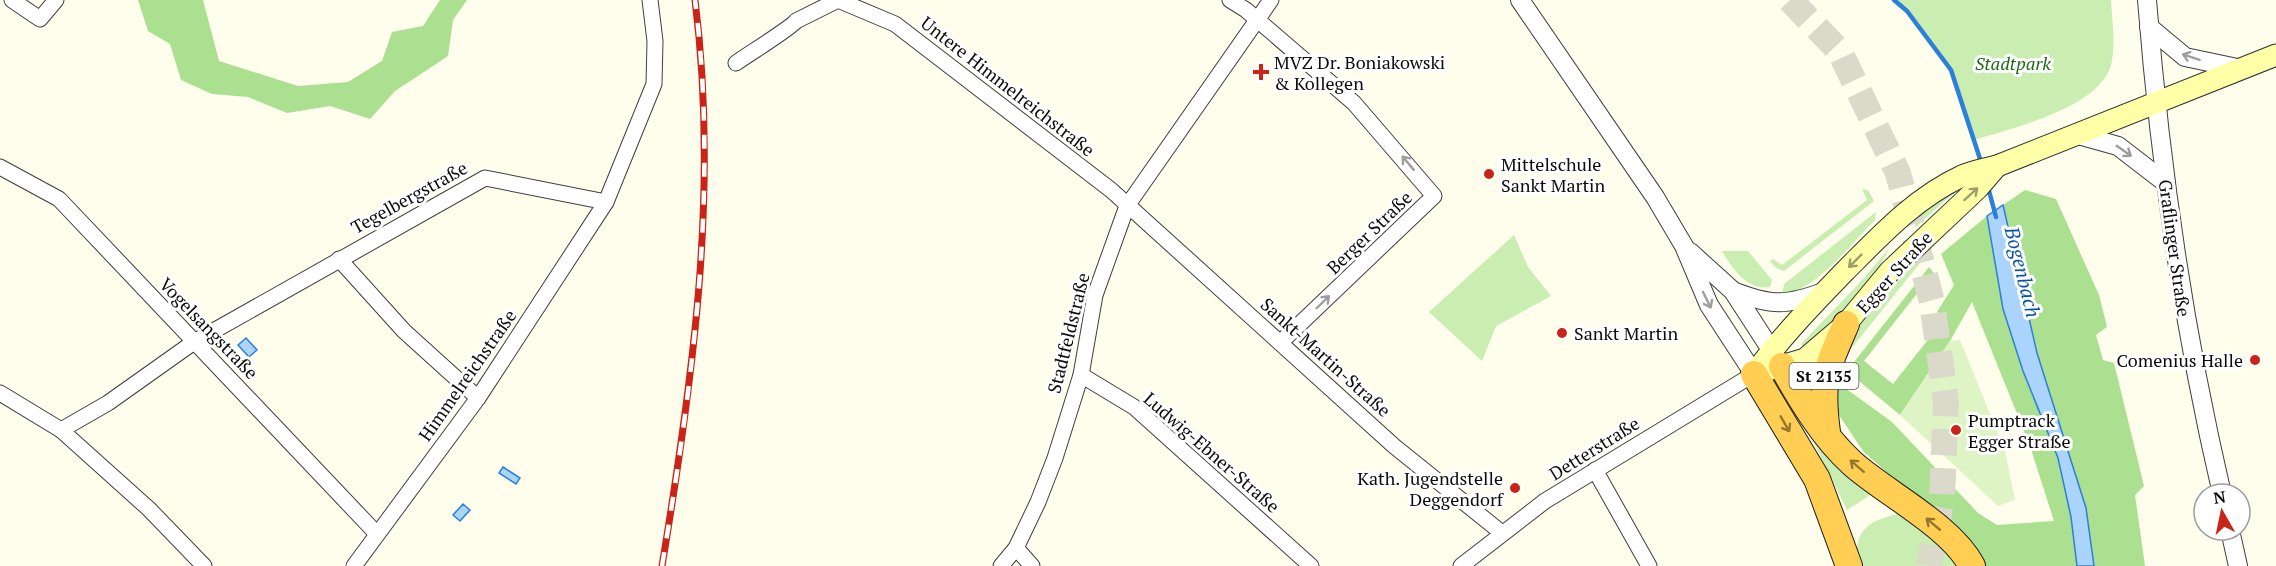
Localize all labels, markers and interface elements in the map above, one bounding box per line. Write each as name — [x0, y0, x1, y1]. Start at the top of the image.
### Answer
street label: Untere Himmelreichstraße — [916, 11, 1100, 161]
place label: MVZ Dr. Boniakowski & Kollegen — [1274, 50, 1445, 95]
park label: Stadtpark — [1975, 51, 2051, 75]
one-way arrow — [2182, 51, 2201, 62]
marker: MVZ Dr. Boniakowski & Kollegen — [1252, 63, 1270, 81]
one-way arrow — [2116, 145, 2132, 157]
place label: Mittelschule Sankt Martin — [1501, 152, 1605, 197]
street label: Tegelbergstraße — [347, 155, 471, 239]
one-way arrow — [1401, 156, 1415, 171]
marker: Mittelschule Sankt Martin — [1482, 167, 1496, 181]
street label: Graflinger Straße — [2154, 178, 2196, 318]
street label: Berger Straße — [1321, 185, 1417, 279]
one-way arrow — [1963, 187, 1978, 201]
water label: Bogenbach — [1998, 223, 2047, 320]
street label: Egger Straße — [1851, 226, 1937, 318]
one-way arrow — [1848, 254, 1863, 268]
street label: Stadtfeldstraße — [1041, 270, 1095, 396]
street label: Vogelsangstraße — [154, 272, 264, 384]
one-way arrow — [1702, 290, 1714, 308]
street label: Sankt-Martin-Straße — [1256, 292, 1396, 422]
one-way arrow — [1316, 295, 1331, 309]
street label: Himmelreichstraße — [413, 304, 521, 446]
place label: Sankt Martin — [1574, 321, 1678, 345]
marker: Sankt Martin — [1555, 326, 1569, 340]
place label: Comenius Halle — [2117, 348, 2243, 372]
marker: Comenius Halle — [2248, 353, 2262, 367]
road number: St 2135 — [1790, 363, 1858, 389]
street label: Ludwig-Ebner-Straße — [1139, 386, 1285, 518]
place label: Pumptrack Egger Straße — [1968, 408, 2071, 453]
street label: Detterstraße — [1544, 411, 1644, 485]
one-way arrow — [1780, 414, 1791, 432]
marker: Pumptrack Egger Straße — [1949, 423, 1963, 437]
one-way arrow — [1850, 459, 1865, 473]
place label: Kath. Jugendstelle Deggendorf — [1357, 466, 1505, 511]
marker: Kath. Jugendstelle Deggendorf — [1508, 481, 1522, 495]
north arrow — [2192, 482, 2252, 542]
text: N — [2212, 485, 2227, 509]
one-way arrow — [1925, 518, 1941, 531]

